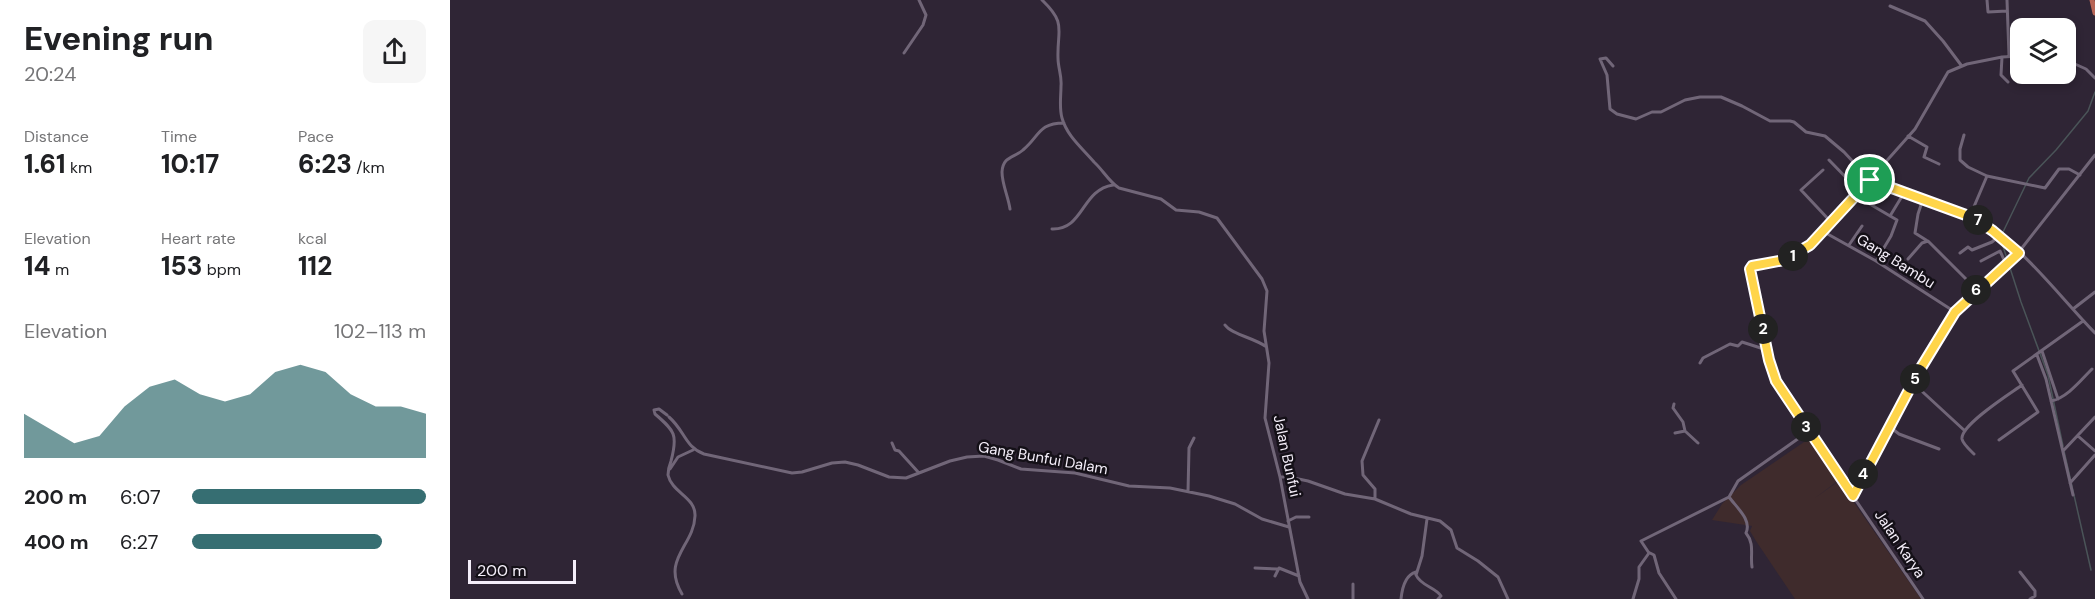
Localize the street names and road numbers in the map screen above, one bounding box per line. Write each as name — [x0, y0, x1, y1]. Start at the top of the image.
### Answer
street label: Gang Bambu — [1853, 229, 1939, 293]
street label: Jalan Bunfui — [1269, 413, 1305, 499]
street label: Gang Bunfui Dalam — [977, 437, 1109, 479]
street label: Jalan Karya — [1870, 506, 1930, 582]

